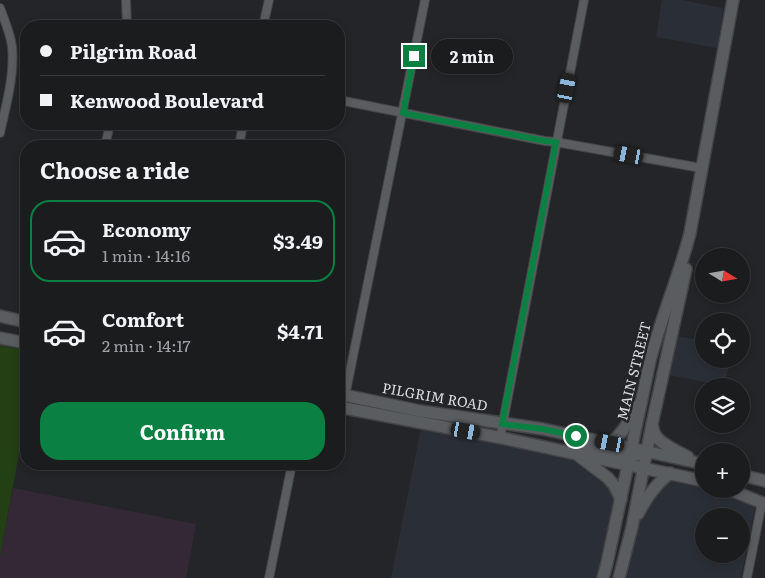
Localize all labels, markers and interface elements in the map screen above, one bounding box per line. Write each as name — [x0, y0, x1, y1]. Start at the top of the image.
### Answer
text: Pilgrim Road — [70, 37, 197, 65]
callout: 2 min — [432, 38, 514, 74]
text: 2 min — [450, 44, 494, 68]
route end — [403, 45, 425, 67]
car — [556, 72, 577, 104]
text: Kenwood Boulevard — [70, 86, 264, 114]
car — [612, 145, 645, 165]
text: Choose a ride — [40, 153, 189, 186]
text: Economy — [102, 215, 191, 243]
icon: car — [42, 219, 87, 264]
text: $3.49 — [273, 227, 323, 255]
text: 1 min · 14:16 — [102, 243, 190, 267]
north arrow — [695, 248, 750, 302]
map controls — [695, 248, 750, 563]
text: Comfort — [102, 305, 184, 333]
icon: car — [42, 309, 87, 354]
button: locate — [695, 313, 750, 368]
text: $4.71 — [277, 317, 323, 345]
street label: MAIN STREET — [611, 319, 655, 422]
text: 2 min · 14:17 — [102, 333, 191, 357]
street label: PILGRIM ROAD — [381, 377, 490, 415]
button: layers — [695, 378, 750, 433]
button: Confirm — [40, 402, 325, 460]
car — [449, 421, 482, 441]
route start — [565, 425, 587, 447]
car — [593, 433, 626, 453]
button: + — [695, 443, 750, 498]
button: − — [695, 508, 750, 563]

